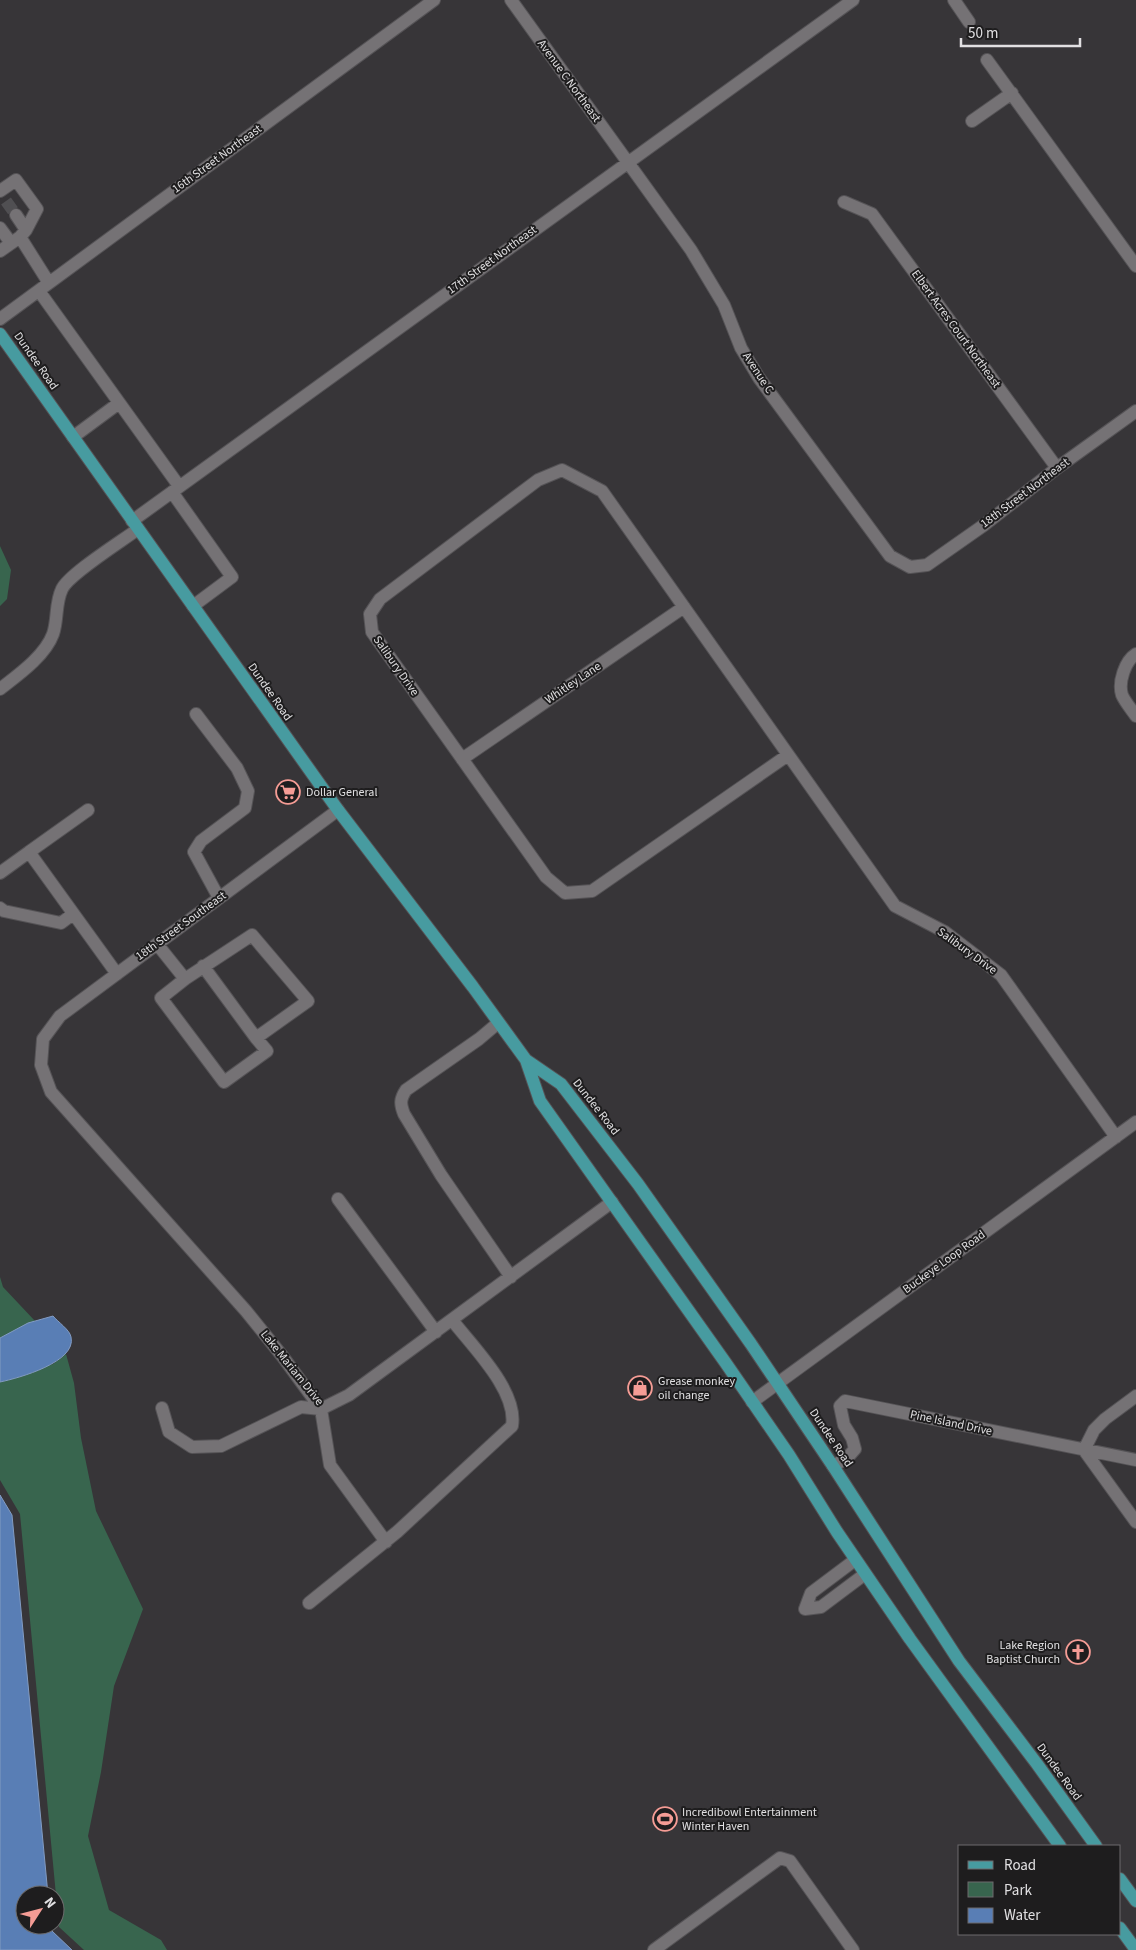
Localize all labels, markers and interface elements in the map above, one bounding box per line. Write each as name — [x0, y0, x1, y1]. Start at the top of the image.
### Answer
scale bar — [961, 15, 1080, 47]
text: 50 m — [968, 23, 998, 44]
street label: Avenue C Northeast — [533, 36, 605, 126]
street label: 16th Street Northeast — [169, 121, 265, 197]
street label: 17th Street Northeast — [444, 222, 540, 298]
street label: Elbert Acres Court Northeast — [907, 266, 1005, 392]
street label: Dundee Road — [10, 329, 62, 393]
street label: Avenue C — [738, 349, 778, 397]
street label: 18th Street Northeast — [977, 454, 1073, 532]
street label: Salibury Drive — [369, 632, 423, 700]
street label: Whitley Lane — [542, 658, 605, 708]
street label: Dundee Road — [244, 660, 296, 724]
supermarket icon: Dollar General — [275, 779, 301, 805]
place label: Dollar General — [306, 784, 377, 801]
street label: 18th Street Southeast — [132, 887, 230, 965]
street label: Salibury Drive — [934, 924, 1000, 979]
street label: Dundee Road — [569, 1075, 623, 1139]
street label: Buckeye Loop Road — [899, 1226, 989, 1298]
street label: Lake Mariam Drive — [256, 1327, 328, 1409]
place label: Grease monkey oil change — [658, 1373, 735, 1404]
shop icon: Grease monkey oil change — [627, 1375, 653, 1401]
street label: Dundee Road — [805, 1405, 857, 1471]
street label: Pine Island Drive — [908, 1406, 994, 1440]
place label: Lake Region Baptist Church — [986, 1637, 1060, 1668]
church icon: Lake Region Baptist Church — [1065, 1639, 1091, 1665]
street label: Dundee Road — [1032, 1740, 1086, 1804]
place label: Incredibowl Entertainment Winter Haven — [682, 1804, 817, 1835]
sports icon: Incredibowl Entertainment Winter Haven — [652, 1806, 678, 1832]
legend — [958, 1845, 1121, 1935]
text: Road — [1004, 1855, 1036, 1876]
text: Park — [1004, 1880, 1033, 1901]
north arrow — [15, 1885, 65, 1935]
text: N — [39, 1893, 61, 1913]
text: Water — [1004, 1905, 1041, 1926]

